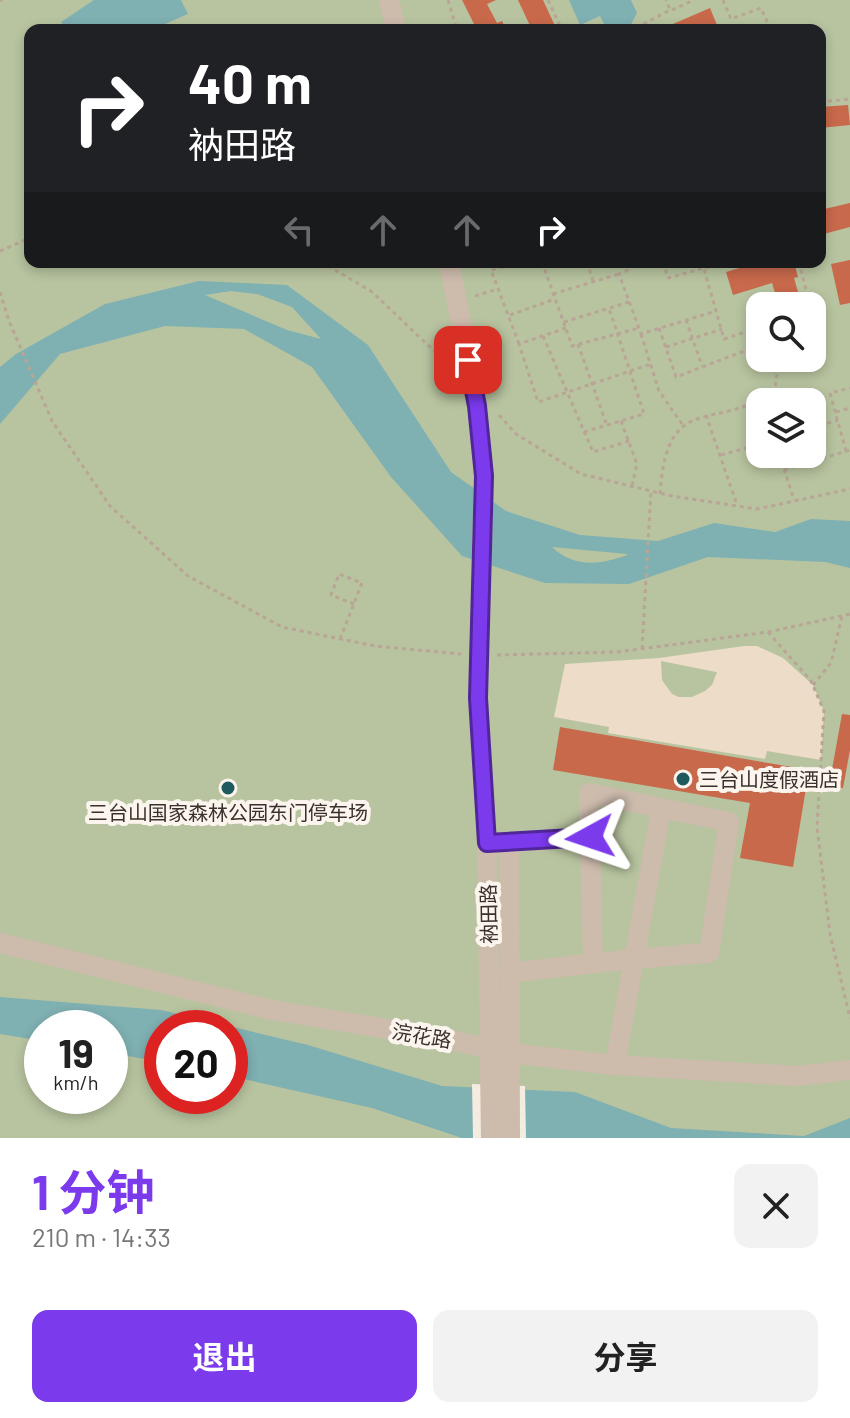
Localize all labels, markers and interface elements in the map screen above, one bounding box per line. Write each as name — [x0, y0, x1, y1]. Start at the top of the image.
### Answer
text: 40 m — [188, 48, 312, 115]
icon: right — [56, 56, 160, 160]
text: 衲田路 — [188, 122, 296, 165]
icon: left — [277, 208, 321, 252]
icon: ahead — [361, 208, 405, 252]
icon: ahead — [445, 208, 489, 252]
icon: right — [529, 208, 573, 252]
map controls — [746, 292, 826, 468]
button: search — [746, 292, 826, 372]
pin — [434, 326, 502, 394]
icon: arrive — [446, 338, 490, 382]
button: layers — [746, 388, 826, 468]
place label: 三台山度假酒店 — [699, 767, 839, 791]
marker: 三台山度假酒店 — [674, 770, 692, 788]
marker: 三台山国家森林公园东门停车场 — [219, 779, 237, 797]
position arrow — [548, 795, 632, 879]
place label: 三台山国家森林公园东门停车场 — [88, 800, 368, 824]
street label: 衲田路 — [475, 884, 501, 944]
speed limit sign: 20 — [144, 1010, 248, 1114]
street label: 浣花路 — [390, 1018, 454, 1052]
text: 19 — [58, 1028, 94, 1076]
text: km/h — [53, 1070, 99, 1094]
text: 1 分钟 — [32, 1162, 155, 1220]
button: close — [734, 1164, 818, 1248]
text: 210 m · 14:33 — [32, 1221, 171, 1252]
button: 退出 — [32, 1310, 417, 1402]
button: 分享 — [433, 1310, 818, 1402]

